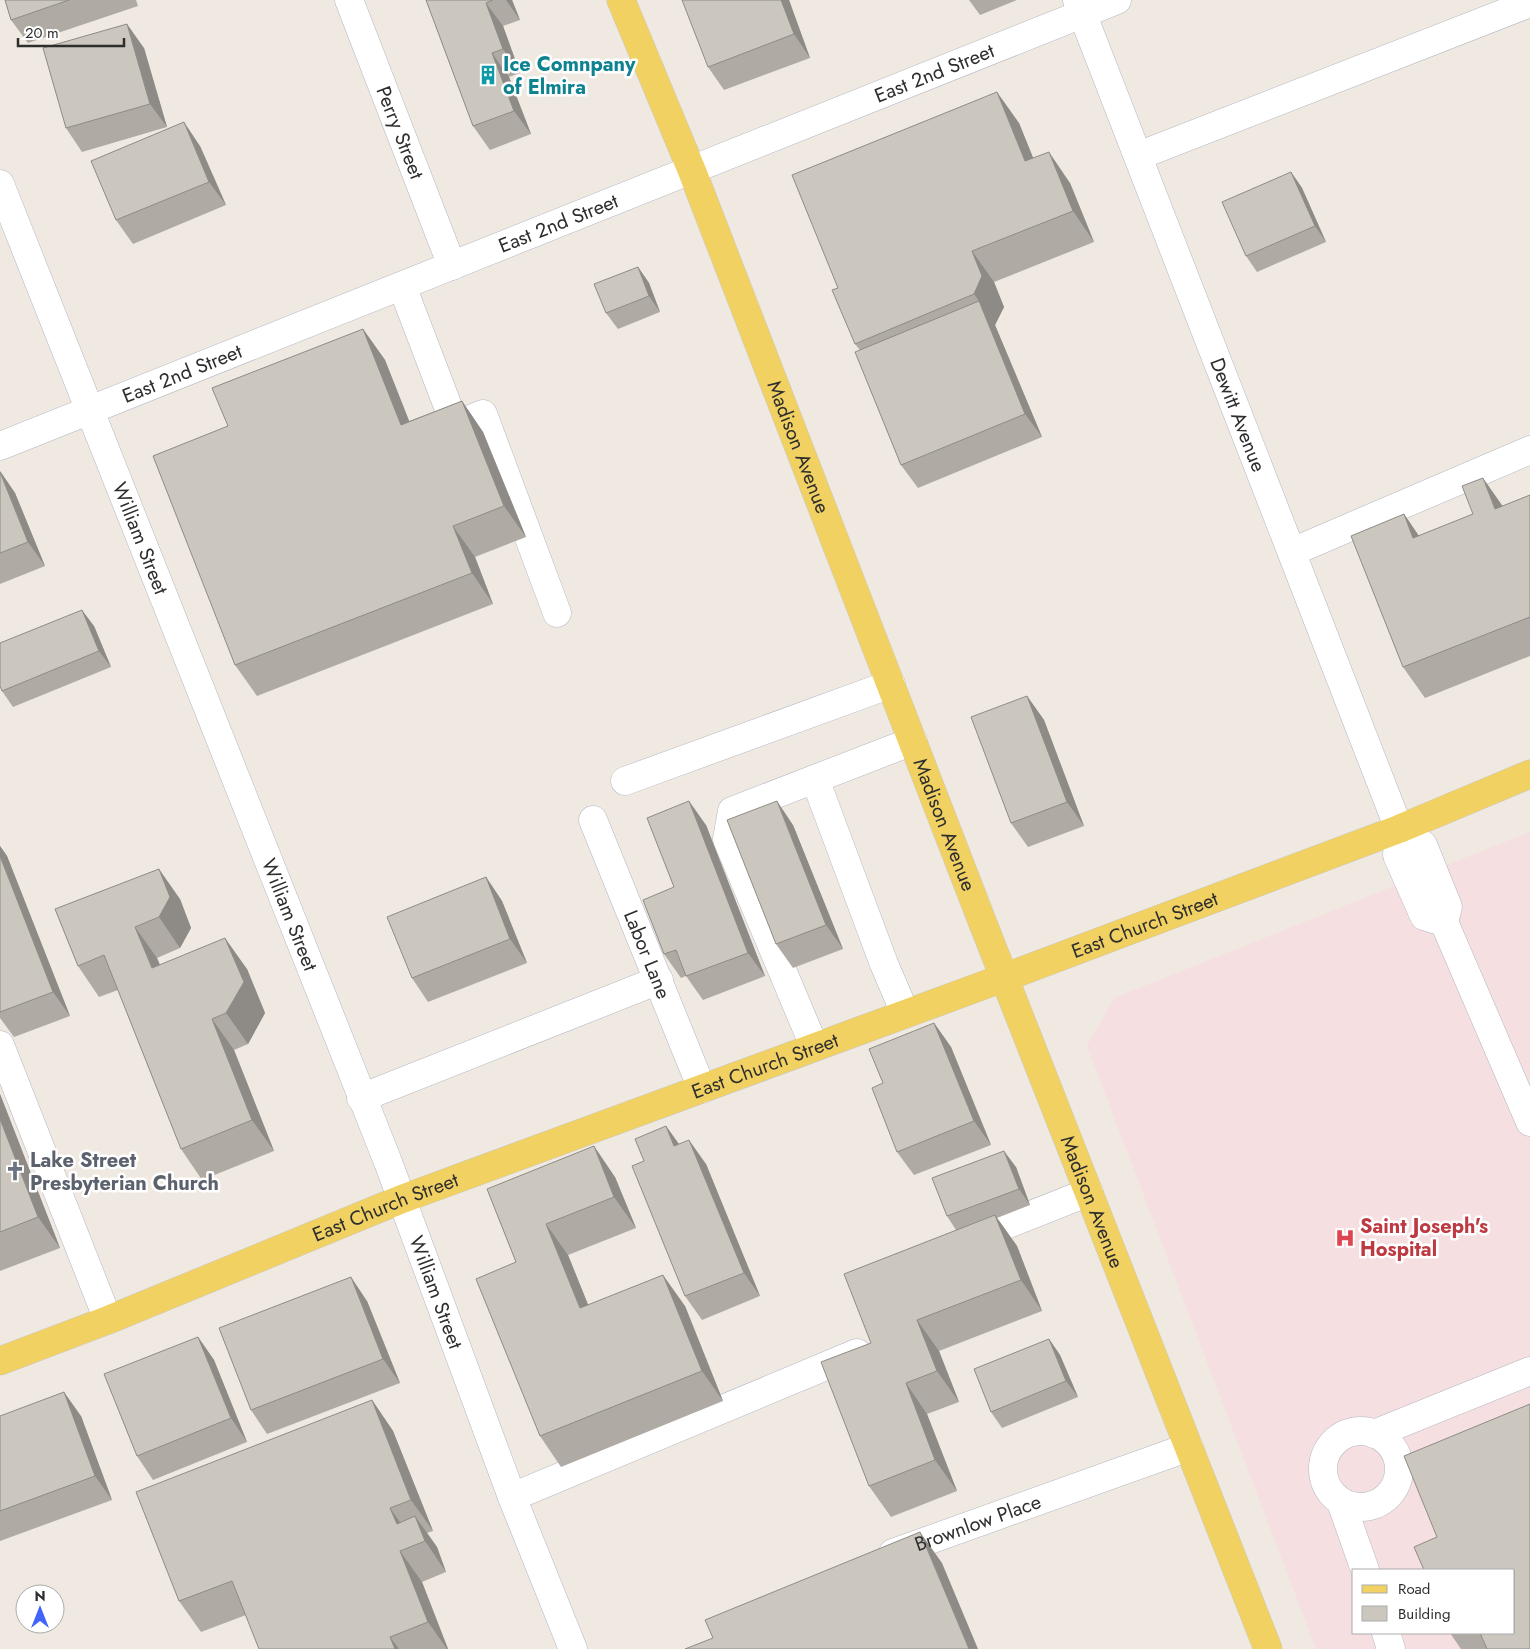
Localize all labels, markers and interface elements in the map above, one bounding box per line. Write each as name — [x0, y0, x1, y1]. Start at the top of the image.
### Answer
scale bar — [18, 15, 124, 47]
text: 20 m — [25, 22, 59, 44]
street label: East 2nd Street — [870, 36, 999, 110]
place label: Ice Comnpany of Elmira — [503, 50, 636, 102]
building icon: Ice Comnpany of Elmira — [477, 64, 499, 86]
street label: Perry Street — [369, 82, 431, 183]
street label: East 2nd Street — [494, 186, 622, 260]
street label: East 2nd Street — [118, 336, 246, 410]
street label: Dewitt Avenue — [1203, 353, 1273, 476]
street label: Madison Avenue — [760, 376, 838, 518]
street label: William Street — [105, 478, 176, 599]
street label: Madison Avenue — [906, 754, 984, 895]
street label: William Street — [255, 854, 325, 975]
street label: East Church Street — [1067, 884, 1222, 966]
street label: Labor Lane — [617, 906, 678, 1003]
street label: East Church Street — [687, 1025, 843, 1106]
street label: Madison Avenue — [1053, 1131, 1131, 1272]
place label: Lake Street Presbyterian Church — [30, 1146, 219, 1198]
church icon: Lake Street Presbyterian Church — [4, 1160, 26, 1182]
street label: East Church Street — [308, 1165, 462, 1249]
place label: Saint Joseph's Hospital — [1360, 1212, 1488, 1264]
hospital icon: Saint Joseph's Hospital — [1334, 1227, 1356, 1249]
street label: William Street — [402, 1232, 470, 1353]
street label: Brownlow Place — [911, 1487, 1045, 1559]
legend — [1352, 1569, 1515, 1634]
text: Road — [1398, 1578, 1430, 1600]
north arrow — [15, 1584, 65, 1634]
text: N — [34, 1586, 46, 1606]
text: Building — [1398, 1603, 1450, 1625]

